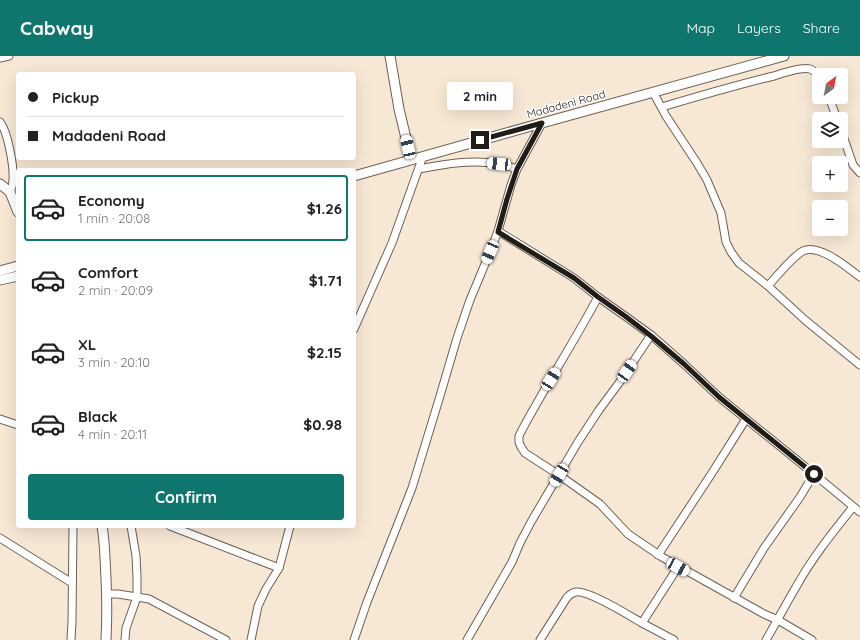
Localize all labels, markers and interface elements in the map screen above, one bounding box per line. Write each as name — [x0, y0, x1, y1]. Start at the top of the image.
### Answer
text: Cabway — [20, 16, 94, 40]
text: Map — [686, 19, 715, 37]
text: Layers — [737, 19, 781, 37]
text: Share — [803, 19, 840, 37]
north arrow — [812, 68, 848, 104]
map controls — [812, 68, 848, 236]
callout: 2 min — [447, 82, 513, 110]
street label: Madadeni Road — [525, 87, 607, 121]
text: Pickup — [52, 88, 99, 107]
text: 2 min — [463, 88, 497, 104]
button: layers — [812, 112, 848, 148]
text: Madadeni Road — [52, 126, 166, 145]
route end — [471, 131, 489, 149]
car — [399, 134, 417, 160]
button: + — [812, 156, 848, 192]
car — [486, 157, 512, 171]
icon: car — [30, 190, 66, 226]
text: Economy — [78, 191, 145, 210]
text: $1.26 — [307, 199, 342, 218]
button: − — [812, 200, 848, 236]
text: 1 min · 20:08 — [78, 210, 150, 226]
car — [480, 239, 500, 265]
icon: car — [30, 262, 66, 298]
text: Comfort — [78, 263, 139, 282]
text: $1.71 — [309, 271, 342, 290]
text: 2 min · 20:09 — [78, 282, 153, 298]
icon: car — [30, 334, 66, 370]
text: XL — [78, 335, 96, 354]
text: $2.15 — [307, 343, 342, 362]
text: 3 min · 20:10 — [78, 354, 150, 370]
car — [615, 358, 639, 384]
car — [540, 366, 562, 392]
icon: car — [30, 406, 66, 442]
text: Black — [78, 407, 118, 426]
text: $0.98 — [303, 415, 342, 434]
text: 4 min · 20:11 — [78, 426, 147, 442]
car — [548, 462, 570, 488]
route start — [805, 465, 823, 483]
button: Confirm — [28, 474, 344, 520]
car — [665, 556, 691, 578]

